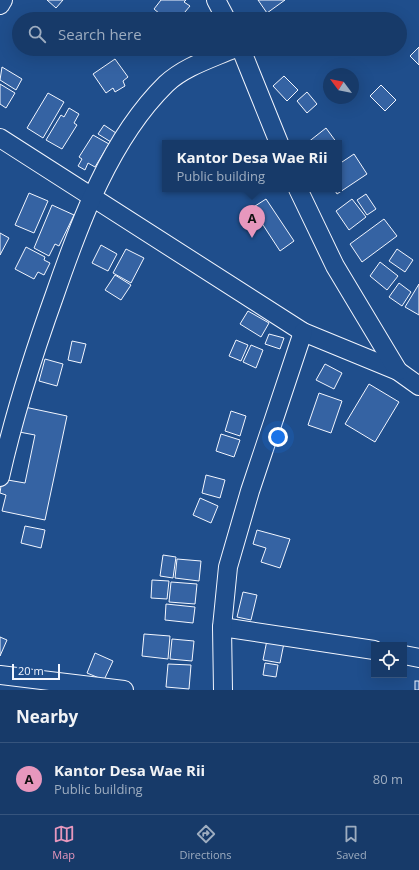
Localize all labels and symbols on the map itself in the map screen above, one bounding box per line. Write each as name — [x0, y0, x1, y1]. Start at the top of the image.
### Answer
north arrow — [323, 68, 359, 104]
pin: A — [239, 205, 265, 238]
your location — [268, 427, 288, 447]
scale bar — [12, 662, 60, 681]

